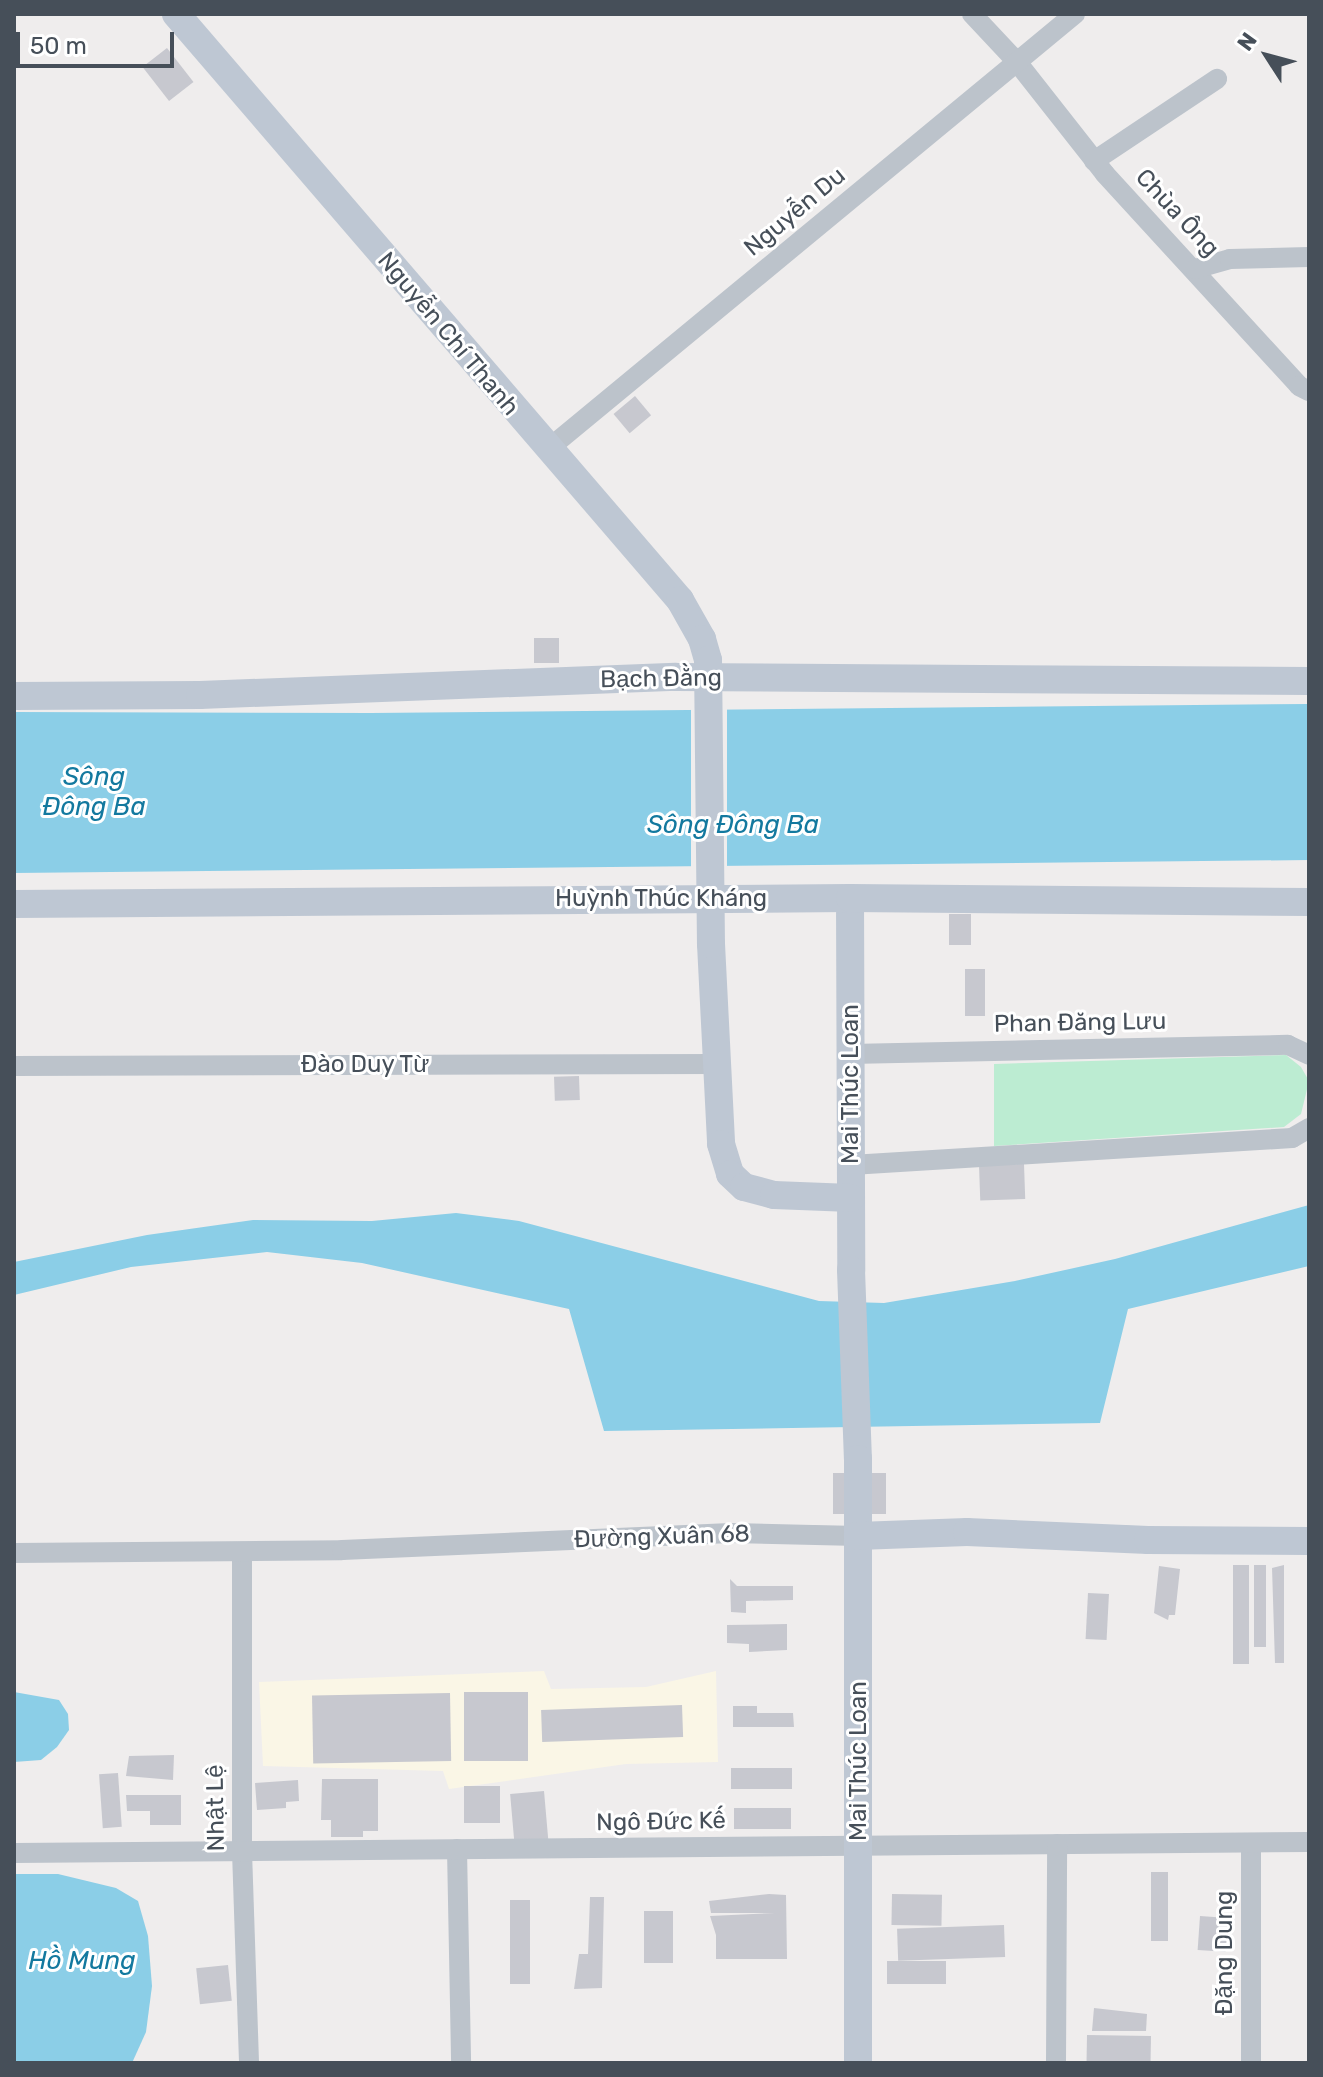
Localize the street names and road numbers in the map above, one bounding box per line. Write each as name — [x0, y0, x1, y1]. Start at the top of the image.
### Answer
street label: Nguyễn Du — [739, 161, 851, 263]
street label: Chùa Ông — [1129, 163, 1225, 263]
street label: Nguyễn Chí Thanh — [371, 246, 525, 422]
street label: Bạch Đằng — [600, 664, 722, 694]
street label: Huỳnh Thúc Kháng — [555, 885, 767, 913]
street label: Mai Thúc Loan — [837, 1004, 865, 1164]
street label: Phan Đăng Lưu — [994, 1007, 1166, 1039]
street label: Đào Duy Từ — [300, 1051, 430, 1079]
street label: Đường Xuân 68 — [574, 1520, 750, 1554]
street label: Mai Thúc Loan — [845, 1681, 873, 1841]
street label: Nhật Lệ — [201, 1764, 231, 1852]
street label: Ngô Đức Kế — [596, 1806, 726, 1838]
street label: Đặng Dung — [1211, 1891, 1239, 2015]

